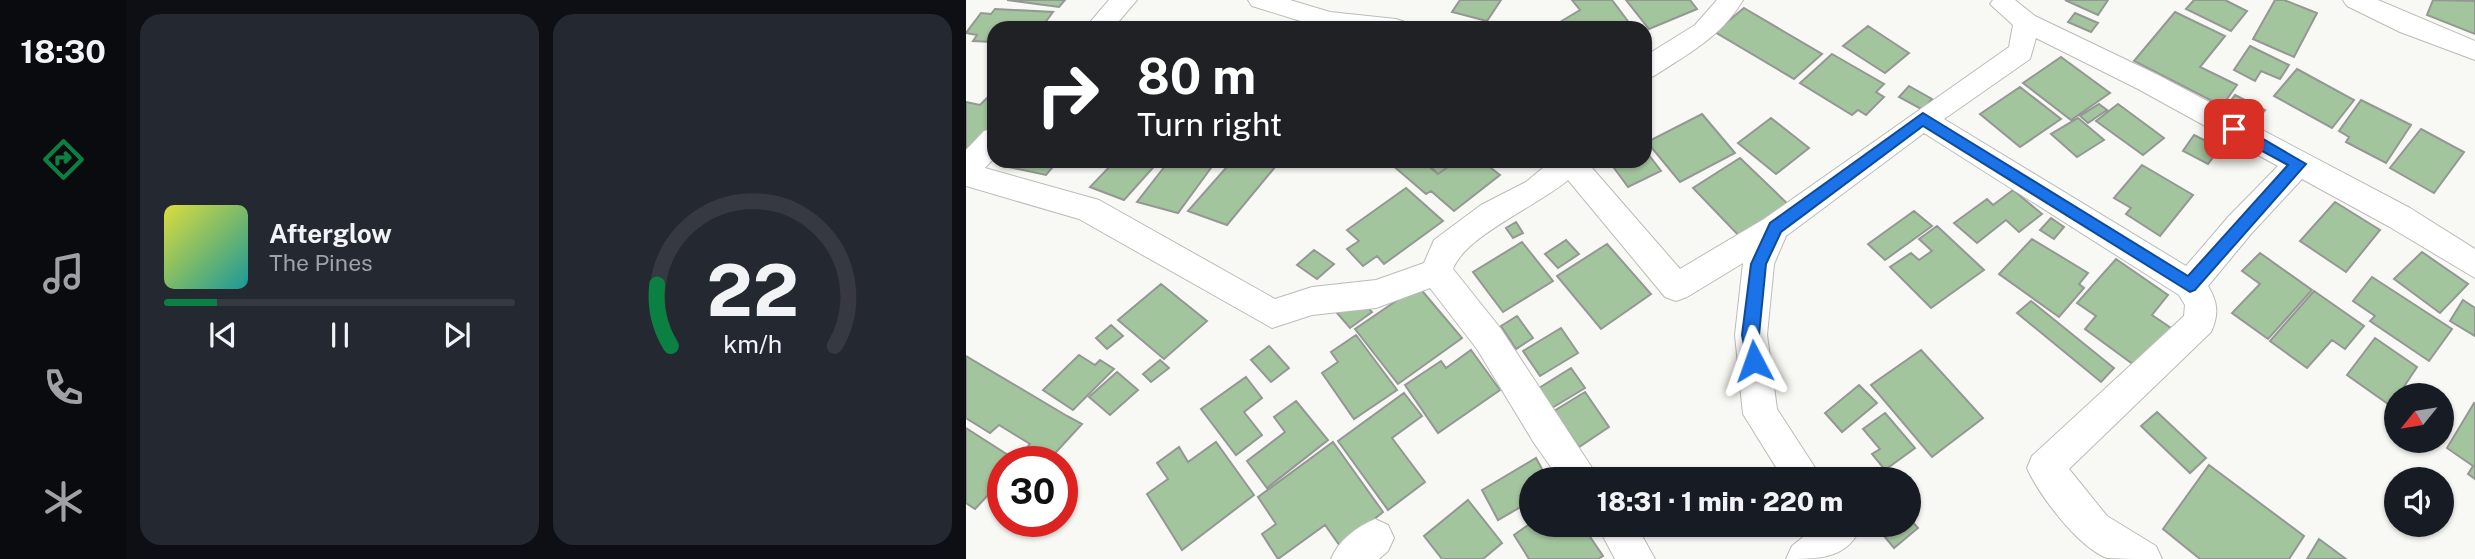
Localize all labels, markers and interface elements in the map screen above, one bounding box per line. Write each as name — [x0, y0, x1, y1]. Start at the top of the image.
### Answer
text: 18:30 — [20, 33, 106, 70]
text: 80 m — [1137, 47, 1256, 105]
icon: right — [1022, 49, 1113, 140]
pin — [2204, 99, 2264, 159]
text: Turn right — [1137, 106, 1282, 143]
icon: arrive — [2215, 110, 2253, 148]
icon: directions — [39, 135, 88, 184]
text: Afterglow — [269, 218, 392, 249]
text: 22 — [706, 247, 799, 332]
icon: music — [39, 249, 88, 298]
text: The Pines — [269, 249, 373, 276]
icon: previous — [204, 316, 242, 354]
icon: pause — [321, 316, 359, 354]
icon: next — [438, 316, 476, 354]
position arrow — [1717, 324, 1791, 398]
text: km/h — [723, 328, 782, 358]
icon: phone — [39, 363, 88, 412]
north arrow — [2384, 383, 2454, 453]
map controls — [2384, 383, 2454, 537]
speed limit sign: 30 — [987, 446, 1078, 537]
button: sound — [2384, 467, 2454, 537]
icon: climate — [39, 477, 88, 526]
text: 18:31 · 1 min · 220 m — [1597, 486, 1843, 517]

